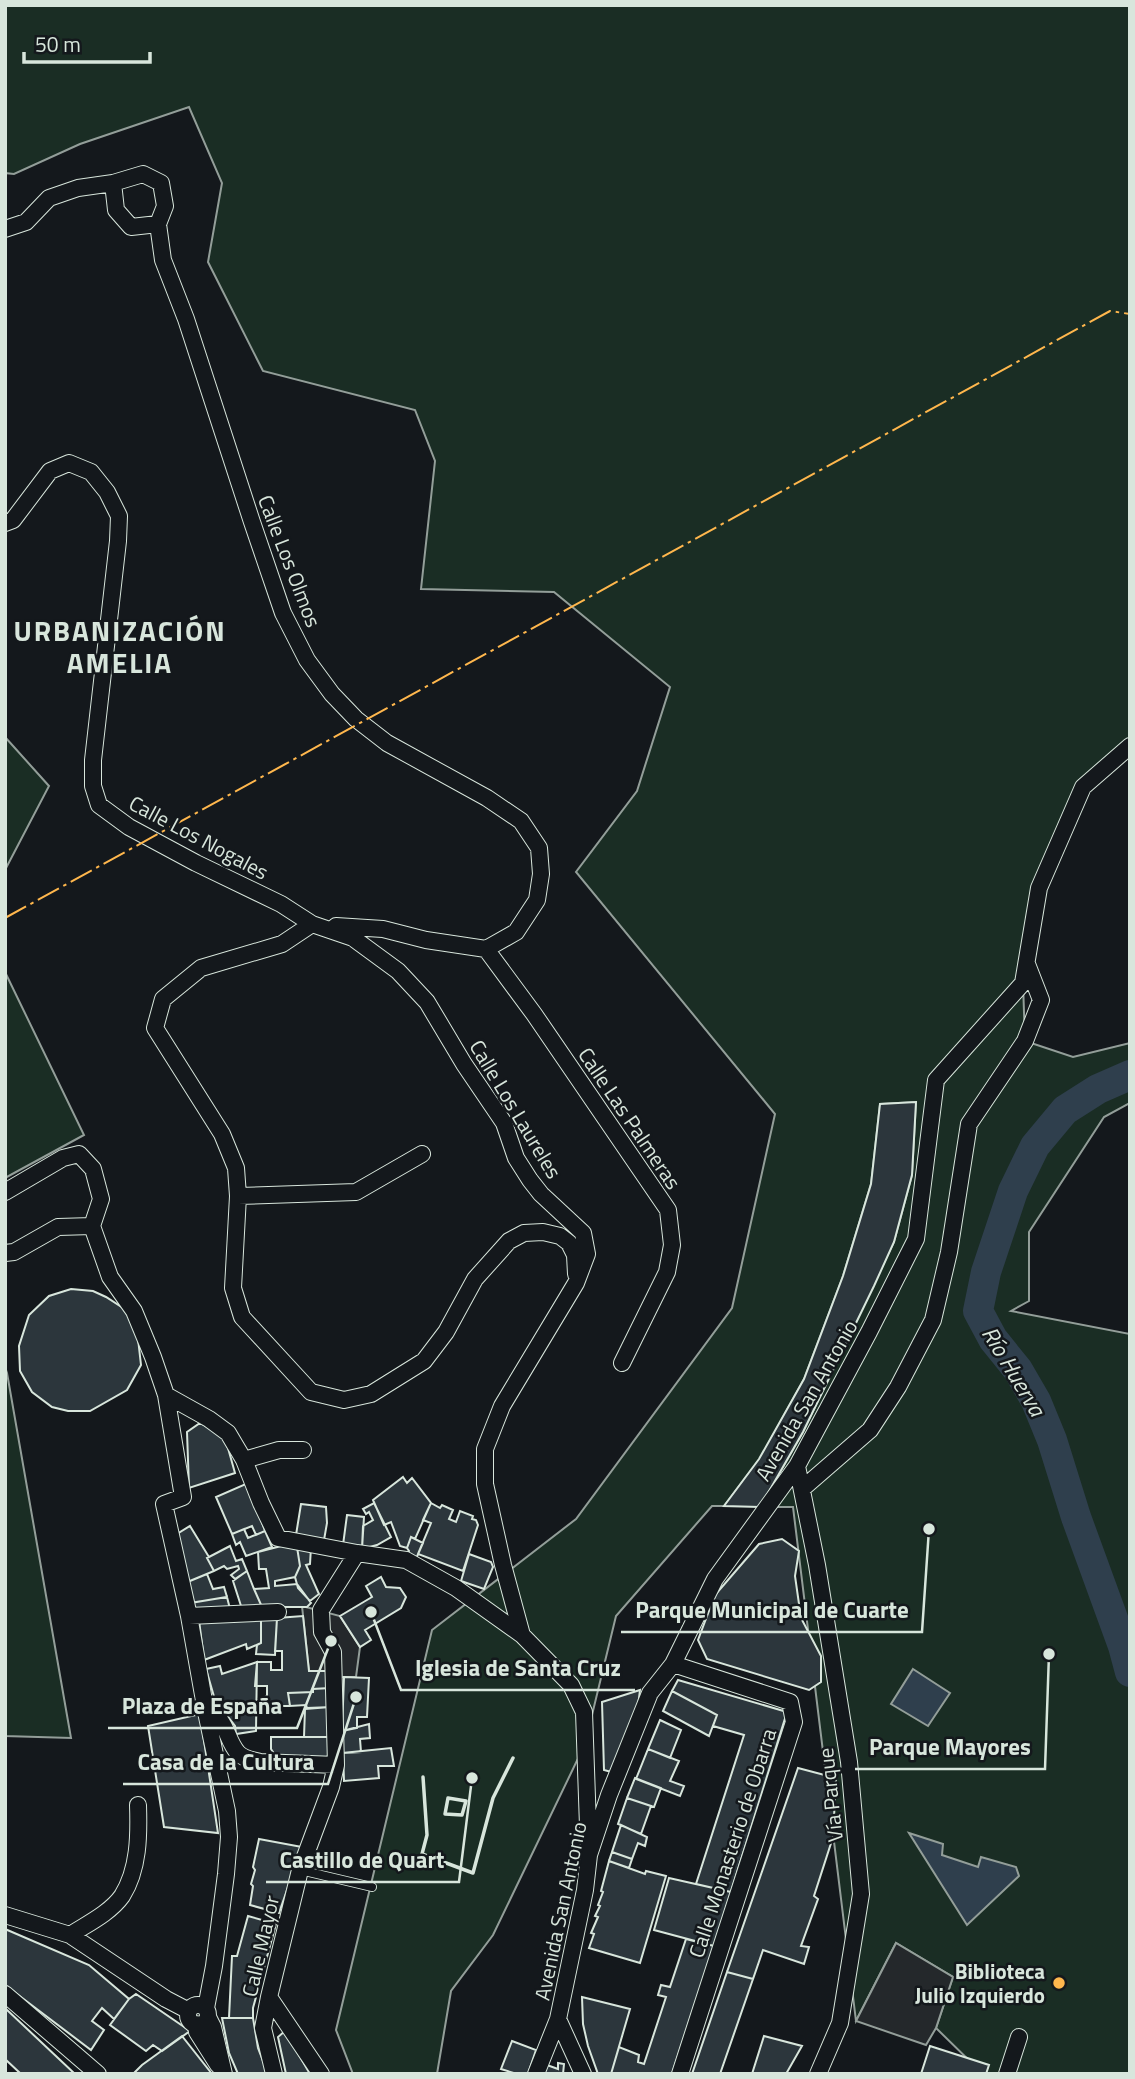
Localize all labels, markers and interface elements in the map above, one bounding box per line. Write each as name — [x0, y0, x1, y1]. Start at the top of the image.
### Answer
scale bar — [24, 21, 150, 65]
text: 50 m — [35, 28, 81, 60]
street label: Calle Los Olmos — [250, 490, 330, 632]
district label: URBANIZACIÓN AMELIA — [13, 609, 227, 684]
street label: Calle Los Nogales — [123, 787, 275, 887]
street label: Calle Los Laureles — [462, 1034, 570, 1184]
street label: Calle Las Palmeras — [571, 1041, 689, 1195]
street label: Avenida San Antonio — [747, 1313, 865, 1487]
water label: Río Huerva — [973, 1319, 1055, 1424]
callout: Parque Municipal de Cuarte — [621, 1588, 922, 1632]
text: Parque Municipal de Cuarte — [635, 1592, 909, 1627]
callout: Iglesia de Santa Cruz — [401, 1646, 635, 1690]
text: Iglesia de Santa Cruz — [415, 1650, 621, 1685]
callout: Plaza de España — [108, 1684, 297, 1728]
text: Plaza de España — [122, 1688, 282, 1723]
street label: Calle Monasterio de Obarra — [680, 1724, 784, 1962]
callout: Parque Mayores — [855, 1725, 1045, 1769]
text: Parque Mayores — [869, 1729, 1031, 1764]
callout: Casa de la Cultura — [123, 1740, 328, 1784]
text: Casa de la Cultura — [137, 1744, 315, 1779]
street label: Vía Parque — [809, 1746, 851, 1844]
street label: Avenida San Antonio — [525, 1819, 595, 2003]
callout: Castillo de Quart — [266, 1838, 459, 1882]
text: Castillo de Quart — [280, 1842, 444, 1877]
street label: Calle Mayor — [233, 1892, 287, 2000]
place label: Biblioteca Julio Izquierdo — [915, 1955, 1045, 2011]
marker: Biblioteca Julio Izquierdo — [1051, 1975, 1067, 1991]

